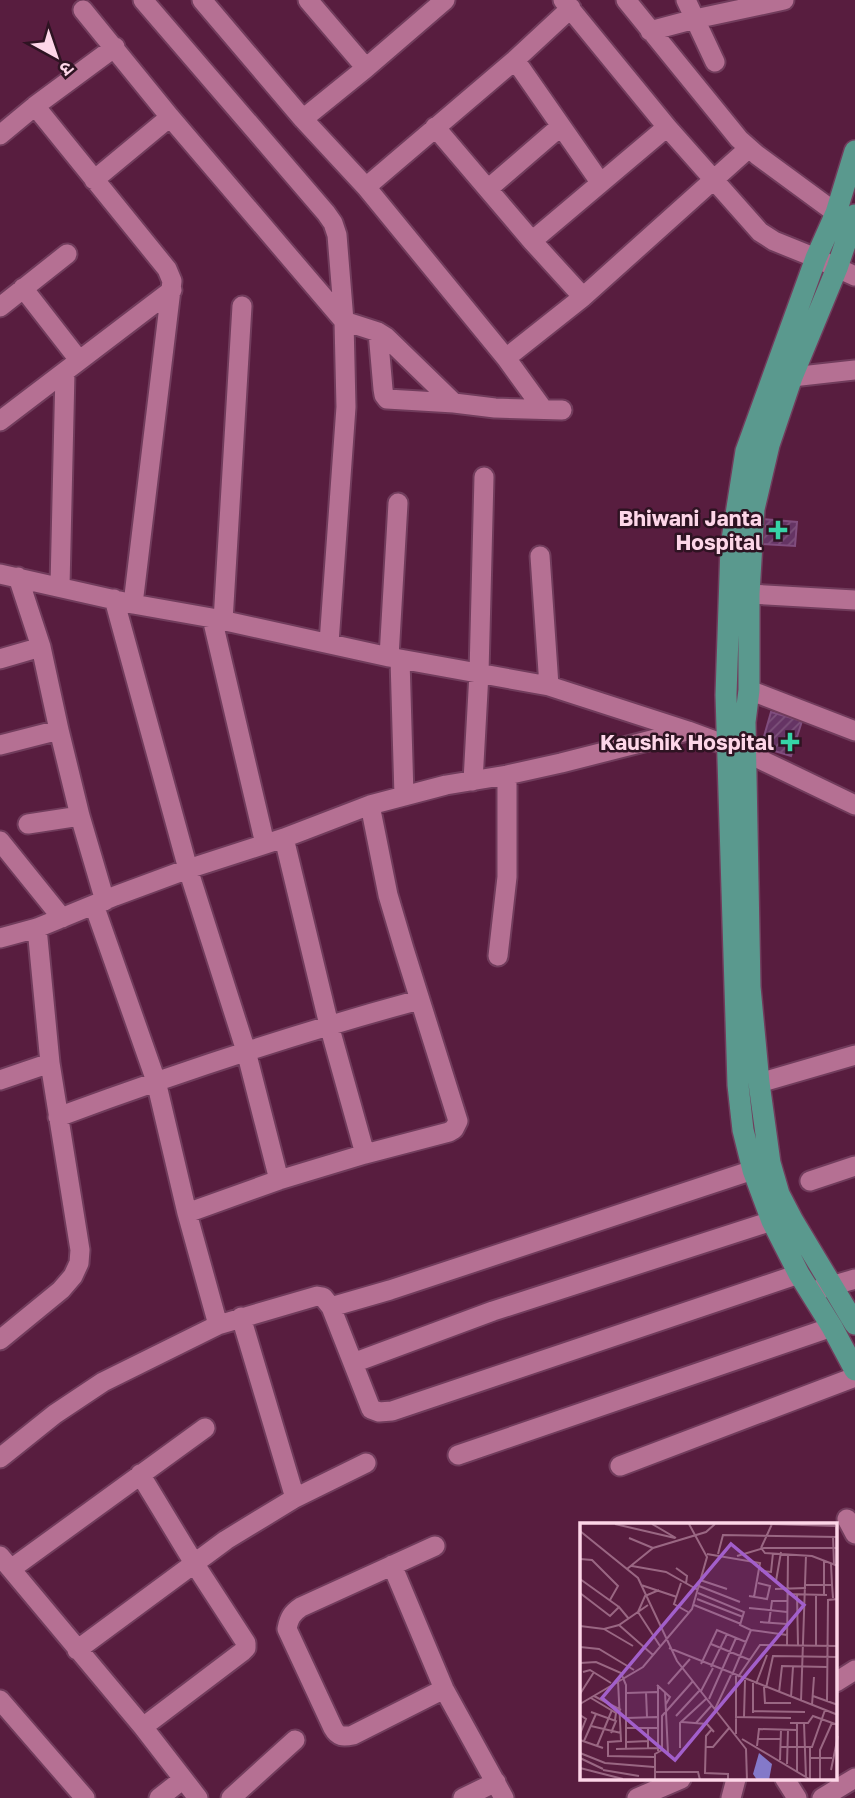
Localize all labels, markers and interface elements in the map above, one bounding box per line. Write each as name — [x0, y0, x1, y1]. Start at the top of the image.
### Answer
north arrow — [21, 21, 91, 91]
text: उ — [55, 57, 79, 82]
place label: Bhiwani Janta Hospital — [619, 505, 762, 555]
marker: Bhiwani Janta Hospital — [768, 520, 788, 540]
place label: Kaushik Hospital — [600, 729, 774, 755]
marker: Kaushik Hospital — [780, 732, 800, 752]
inset map — [580, 1523, 838, 1780]

